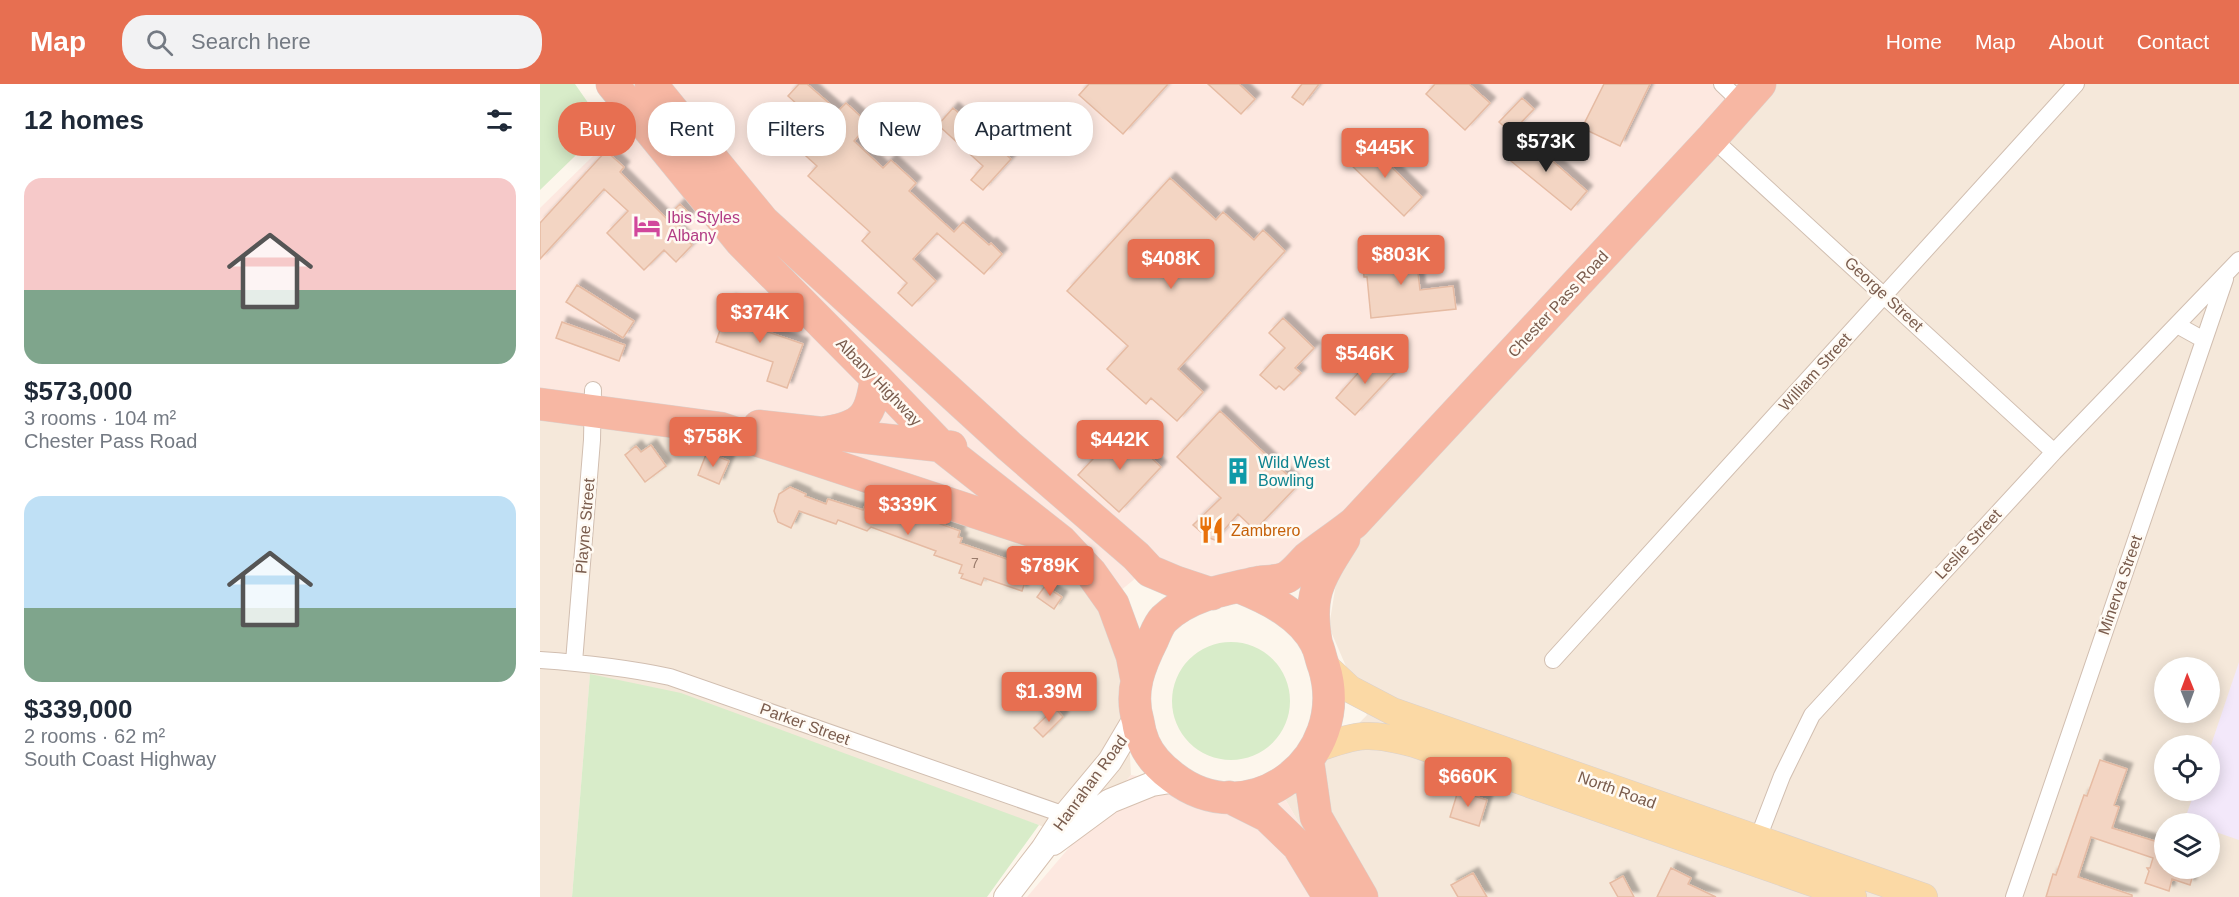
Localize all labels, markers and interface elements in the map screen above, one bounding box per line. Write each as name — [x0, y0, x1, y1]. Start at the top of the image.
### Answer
search box — [122, 15, 542, 69]
text: Map — [30, 26, 86, 57]
icon: search — [143, 26, 176, 59]
text: Search here — [191, 29, 311, 54]
text: Home — [1886, 30, 1942, 53]
text: Map — [1975, 30, 2016, 53]
text: About — [2049, 30, 2104, 53]
text: Contact — [2137, 30, 2209, 53]
chip: Buy — [558, 102, 636, 156]
chip: Rent — [648, 102, 735, 156]
chip: Filters — [747, 102, 846, 156]
chip: New — [858, 102, 942, 156]
chip: Apartment — [954, 102, 1093, 156]
icon: filters — [483, 104, 516, 137]
text: 12 homes — [24, 105, 144, 135]
pin: $573K — [1504, 122, 1588, 173]
pin: $445K — [1343, 128, 1427, 179]
text: $573K — [1517, 130, 1575, 152]
text: $445K — [1356, 136, 1414, 158]
place label: Ibis Styles Albany — [667, 209, 740, 244]
hotel icon: Ibis Styles Albany — [632, 211, 662, 241]
icon: home — [216, 217, 324, 325]
pin: $803K — [1359, 235, 1443, 286]
pin: $408K — [1129, 239, 1213, 290]
text: $803K — [1372, 243, 1430, 265]
text: $408K — [1142, 247, 1200, 269]
street label: Chester Pass Road — [1504, 247, 1612, 361]
street label: George Street — [1841, 254, 1927, 335]
pin: $374K — [718, 293, 802, 344]
text: $374K — [731, 301, 789, 323]
street label: William Street — [1776, 329, 1855, 414]
pin: $546K — [1323, 334, 1407, 385]
street label: Albany Highway — [833, 335, 925, 429]
text: $546K — [1336, 342, 1394, 364]
text: $573,000 — [24, 376, 132, 406]
text: 3 rooms · 104 m² — [24, 407, 176, 429]
pin: $758K — [671, 417, 755, 468]
pin: $442K — [1078, 420, 1162, 471]
text: $758K — [684, 425, 742, 447]
text: $442K — [1091, 428, 1149, 450]
text: Chester Pass Road — [24, 430, 197, 452]
place label: Wild West Bowling — [1258, 454, 1330, 489]
building icon: Wild West Bowling — [1223, 456, 1253, 486]
street label: Playne Street — [572, 477, 598, 575]
pin: $339K — [866, 485, 950, 536]
text: $339K — [879, 493, 937, 515]
street label: Leslie Street — [1931, 505, 2005, 582]
restaurant icon: Zambrero — [1196, 515, 1226, 545]
place label: Zambrero — [1231, 522, 1300, 539]
street label: Minerva Street — [2095, 533, 2145, 637]
icon: home — [216, 535, 324, 643]
pin: $789K — [1008, 546, 1092, 597]
text: $789K — [1021, 554, 1079, 576]
house number: 7 — [971, 555, 979, 571]
north arrow — [2154, 657, 2220, 723]
map controls — [2154, 657, 2220, 879]
pin: $1.39M — [1000, 672, 1098, 723]
text: $1.39M — [1016, 680, 1082, 702]
text: $339,000 — [24, 694, 132, 724]
street label: Parker Street — [758, 700, 853, 748]
text: 2 rooms · 62 m² — [24, 725, 165, 747]
street label: Hanrahan Road — [1050, 732, 1130, 834]
button: locate — [2154, 735, 2220, 801]
text: South Coast Highway — [24, 748, 216, 770]
pin: $660K — [1426, 757, 1510, 808]
text: $660K — [1439, 765, 1497, 787]
street label: North Road — [1576, 768, 1658, 812]
button: layers — [2154, 813, 2220, 879]

